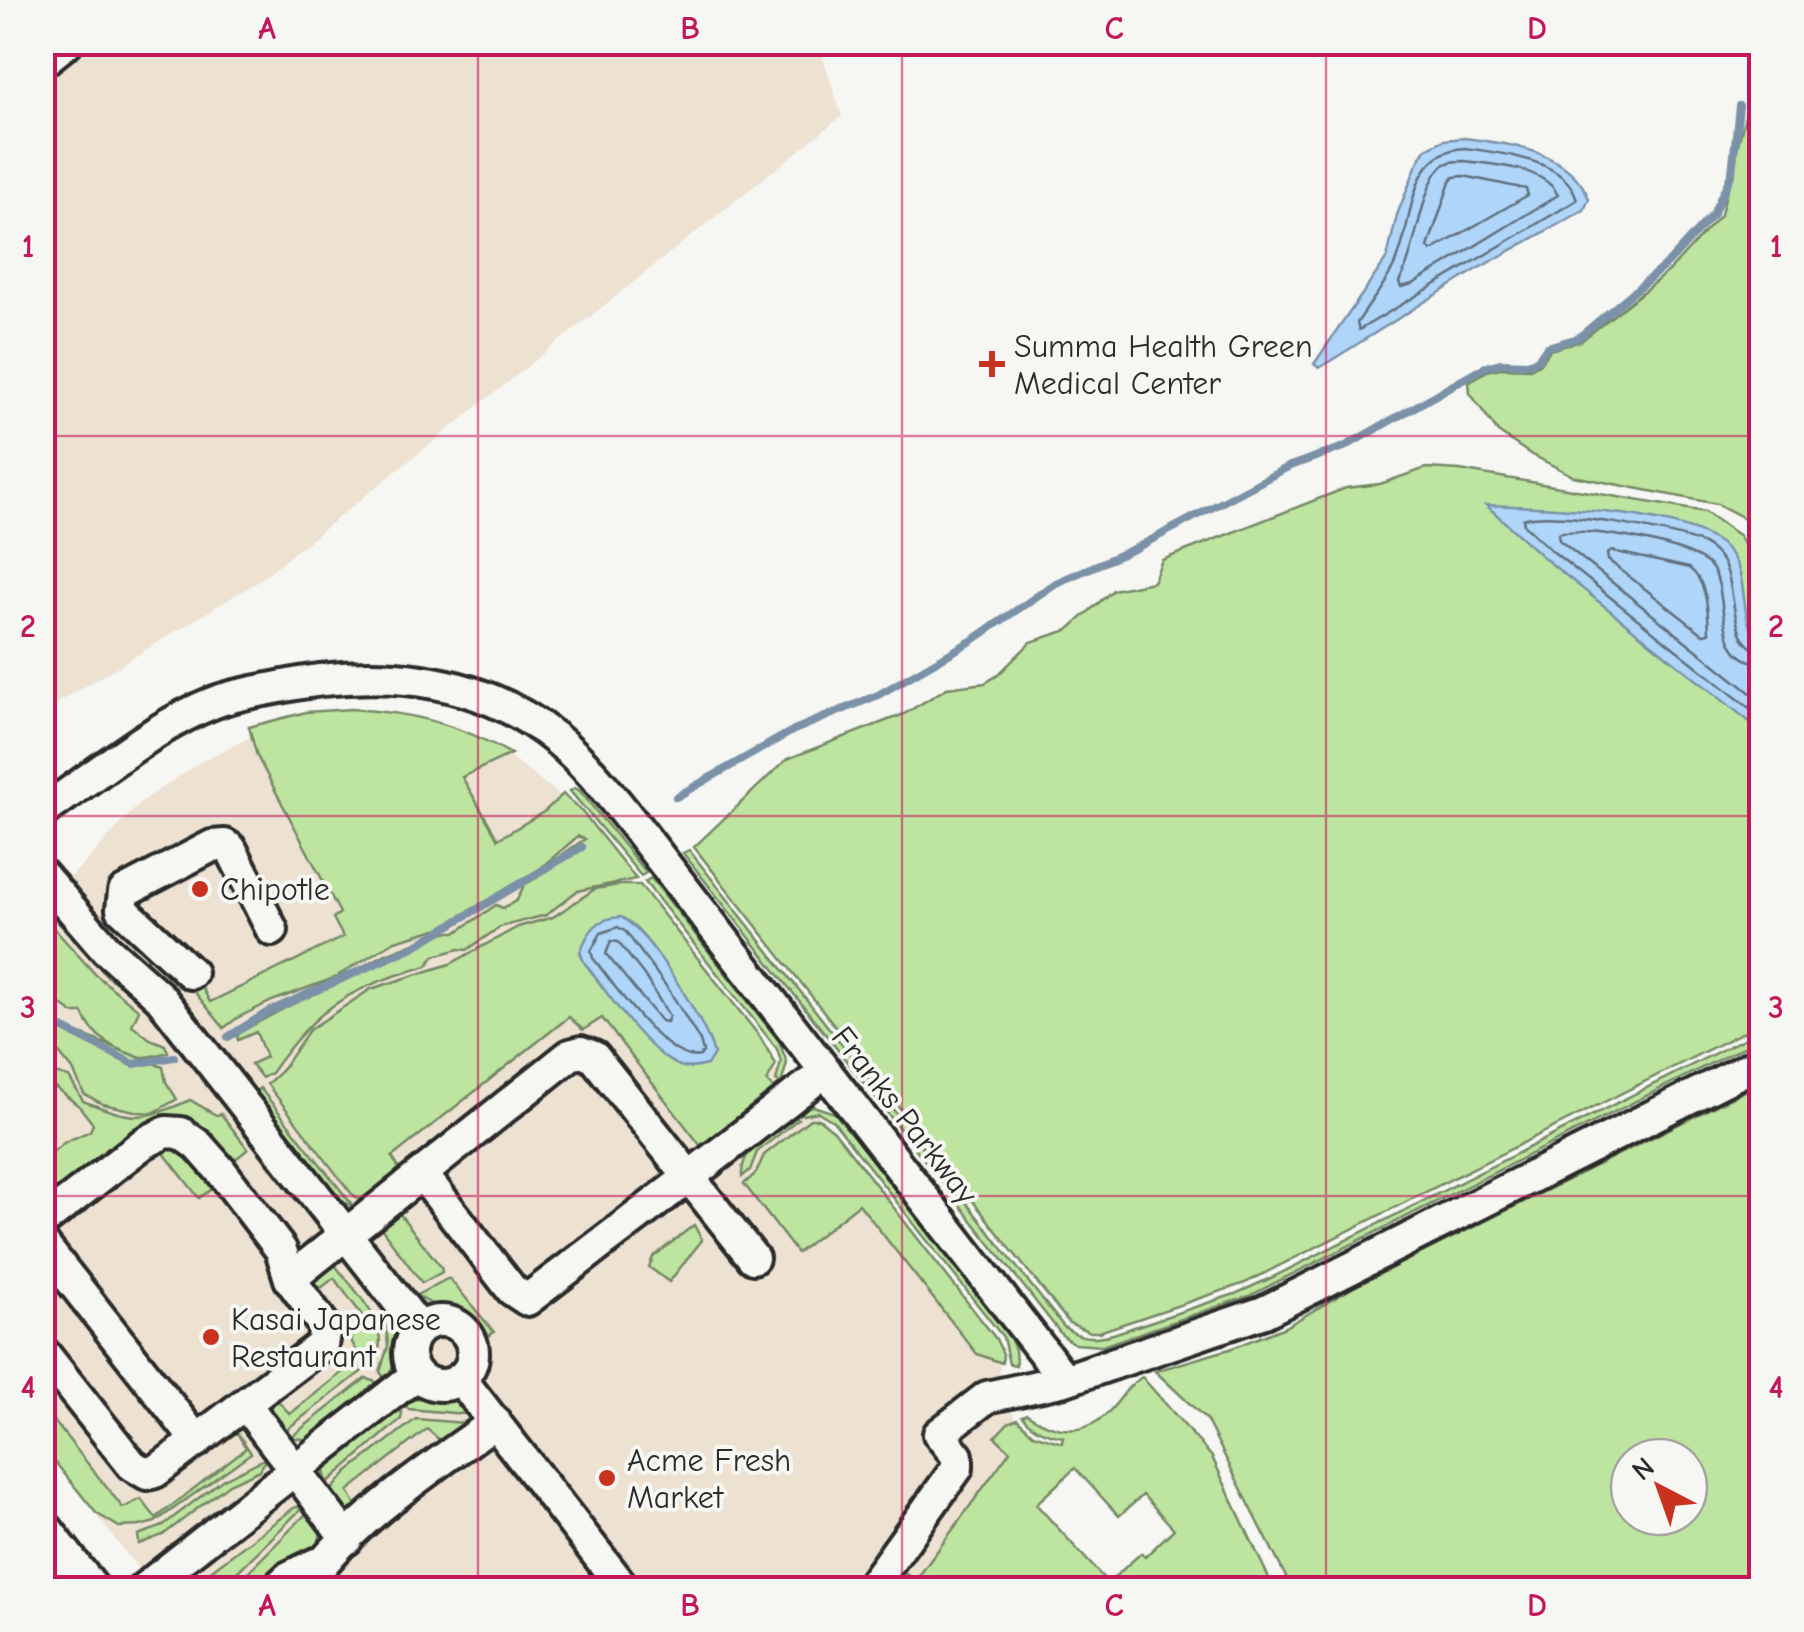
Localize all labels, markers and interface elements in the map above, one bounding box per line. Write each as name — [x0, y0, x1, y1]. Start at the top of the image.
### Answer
text: A — [258, 10, 276, 47]
text: B — [680, 10, 700, 47]
text: C — [1104, 10, 1124, 47]
text: D — [1527, 10, 1547, 47]
text: 1 — [22, 228, 34, 265]
text: 1 — [1770, 228, 1782, 265]
place label: Summa Health Green Medical Center — [1014, 328, 1313, 402]
marker: Summa Health Green Medical Center — [979, 351, 1005, 377]
text: 2 — [20, 608, 36, 645]
text: 2 — [1768, 608, 1784, 645]
place label: Chipotle — [220, 871, 330, 908]
marker: Chipotle — [189, 878, 211, 900]
text: 3 — [20, 989, 36, 1026]
text: 3 — [1768, 989, 1784, 1026]
street label: Franks Parkway — [824, 1019, 986, 1212]
place label: Kasai Japanese Restaurant — [231, 1301, 441, 1375]
marker: Kasai Japanese Restaurant — [200, 1326, 222, 1348]
text: 4 — [20, 1369, 36, 1406]
text: 4 — [1768, 1369, 1784, 1406]
north arrow — [1609, 1437, 1709, 1537]
place label: Acme Fresh Market — [627, 1442, 791, 1516]
text: N — [1626, 1451, 1661, 1487]
marker: Acme Fresh Market — [596, 1467, 618, 1489]
text: A — [258, 1587, 276, 1624]
text: B — [680, 1587, 700, 1624]
text: C — [1104, 1587, 1124, 1624]
text: D — [1527, 1587, 1547, 1624]

